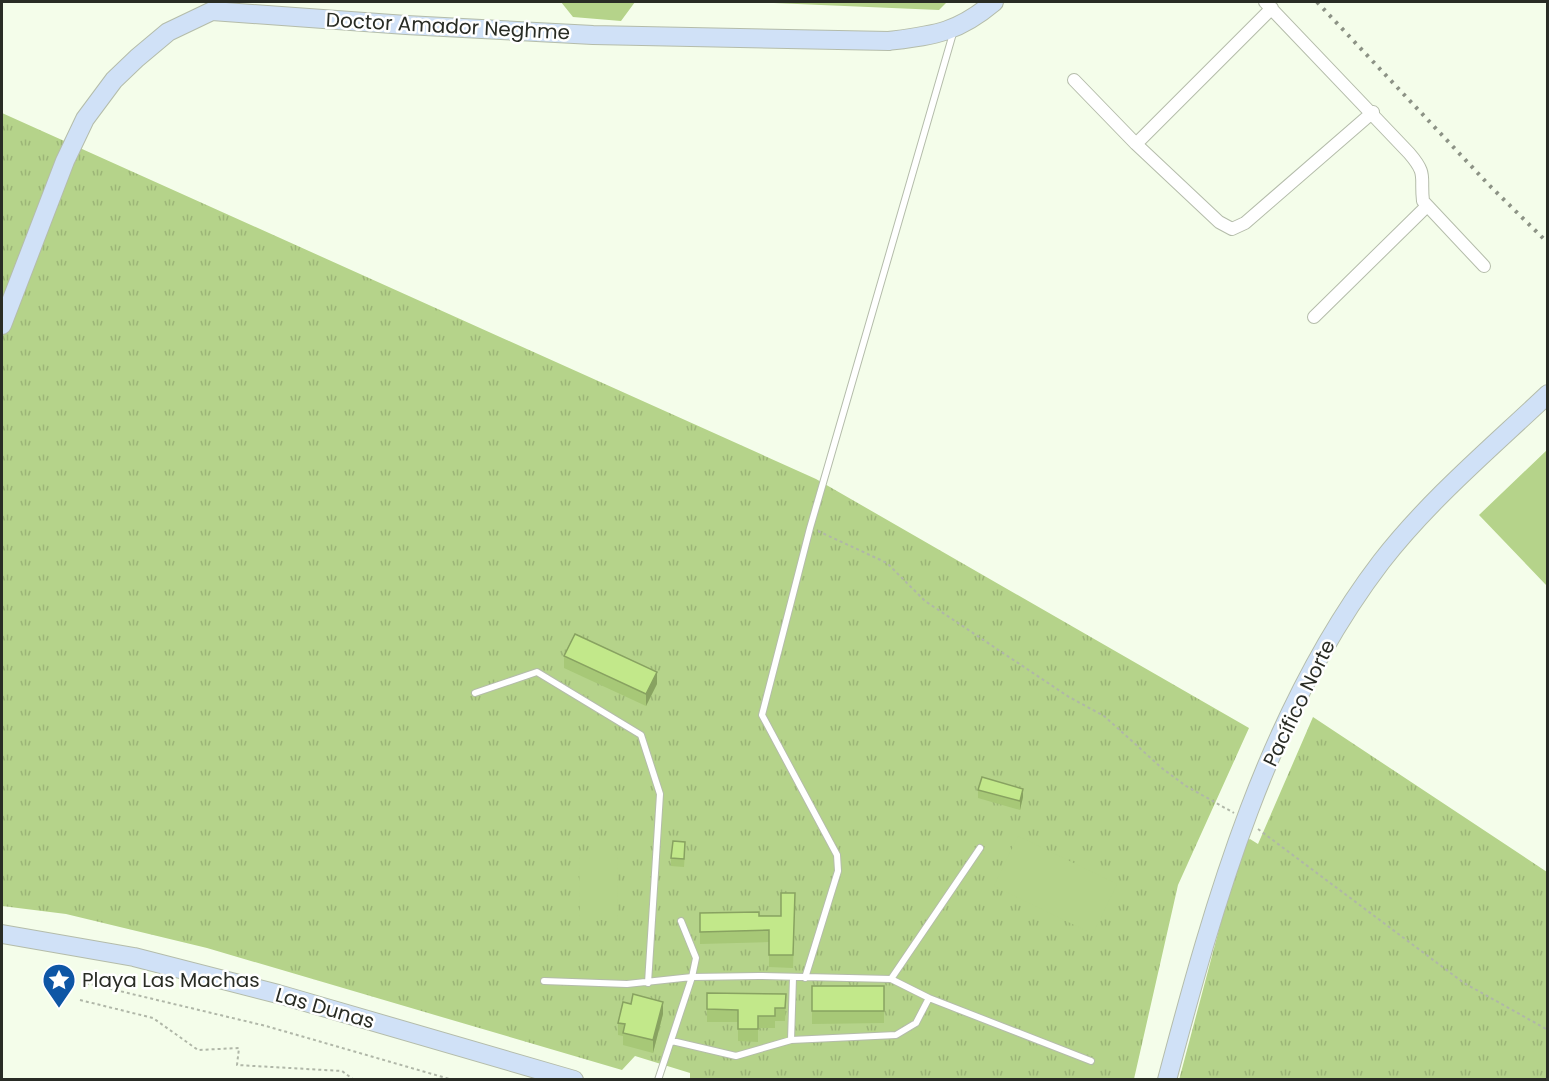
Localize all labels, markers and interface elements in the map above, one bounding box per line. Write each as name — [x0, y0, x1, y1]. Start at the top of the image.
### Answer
street label: Doctor Amador Neghme — [325, 6, 571, 46]
street label: Pacífico Norte — [1256, 635, 1342, 771]
place icon: Playa Las Machas — [41, 962, 77, 1009]
place label: Playa Las Machas — [82, 966, 260, 994]
street label: Las Dunas — [272, 981, 378, 1035]

